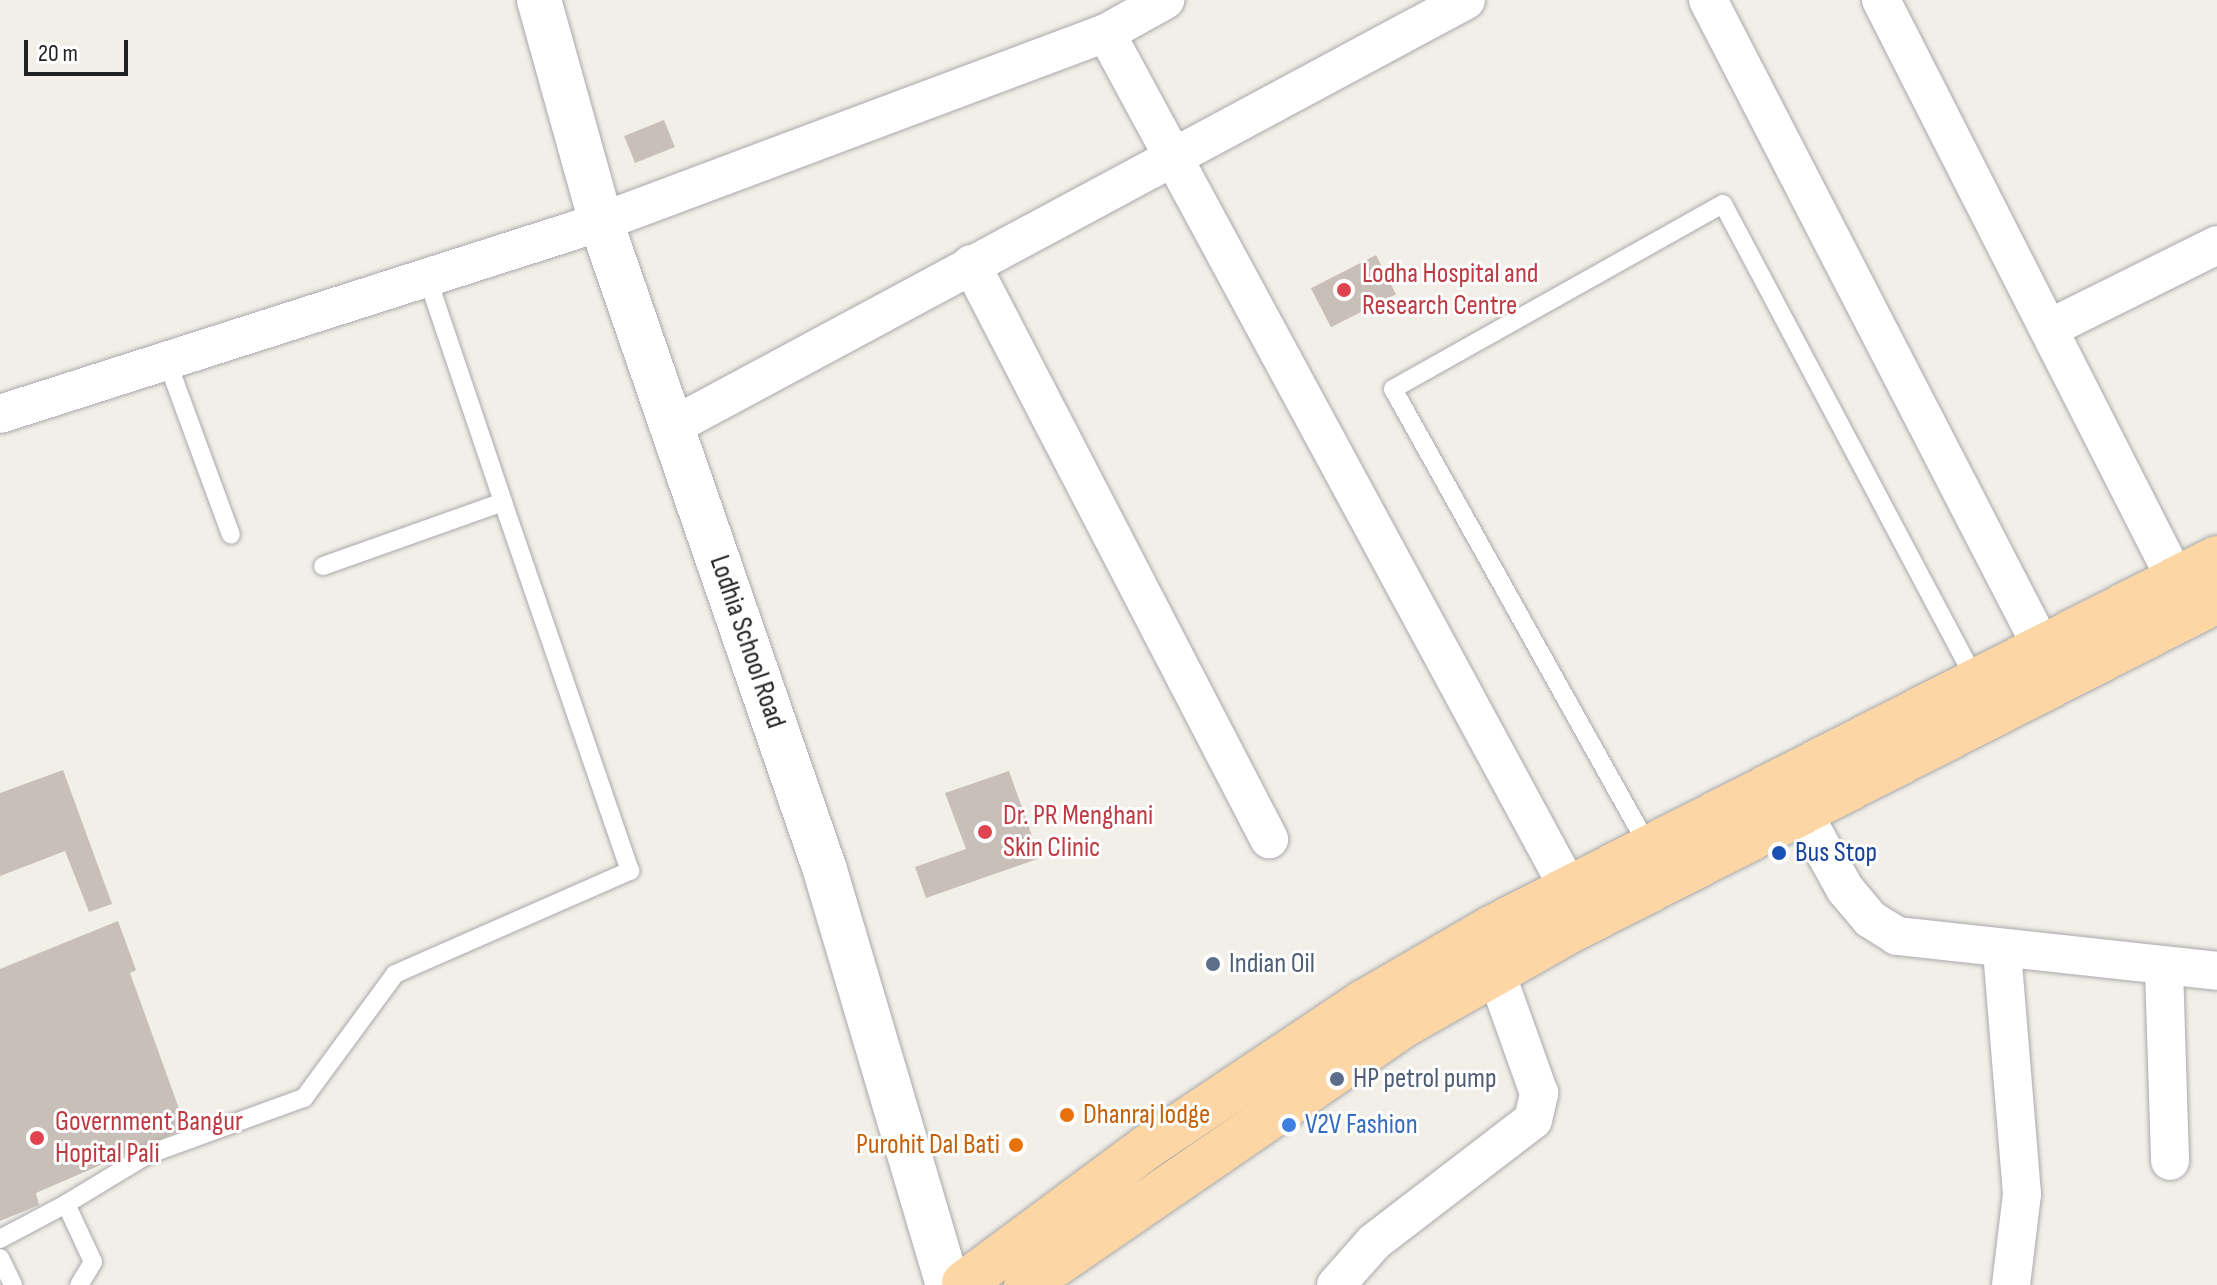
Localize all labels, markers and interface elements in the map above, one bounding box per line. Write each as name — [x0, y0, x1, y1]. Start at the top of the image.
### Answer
scale bar — [28, 24, 132, 74]
text: 20 m — [38, 39, 78, 68]
place label: Lodha Hospital and Research Centre — [1362, 257, 1539, 323]
marker: Lodha Hospital and Research Centre — [1333, 279, 1355, 301]
street label: Lodhia School Road — [702, 551, 792, 733]
place label: Dr. PR Menghani Skin Clinic — [1003, 799, 1153, 865]
marker: Dr. PR Menghani Skin Clinic — [974, 821, 996, 843]
place label: Bus Stop — [1795, 836, 1877, 870]
marker: Bus Stop — [1770, 844, 1788, 862]
place label: Indian Oil — [1229, 947, 1315, 981]
marker: Indian Oil — [1204, 955, 1222, 973]
place label: HP petrol pump — [1353, 1062, 1497, 1096]
marker: HP petrol pump — [1328, 1070, 1346, 1088]
place label: Dhanraj lodge — [1083, 1098, 1210, 1132]
place label: Government Bangur Hopital Pali — [55, 1105, 243, 1171]
marker: Dhanraj lodge — [1058, 1106, 1076, 1124]
place label: V2V Fashion — [1305, 1108, 1418, 1142]
marker: V2V Fashion — [1280, 1116, 1298, 1134]
marker: Government Bangur Hopital Pali — [26, 1127, 48, 1149]
place label: Purohit Dal Bati — [856, 1128, 1000, 1162]
marker: Purohit Dal Bati — [1007, 1136, 1025, 1154]

